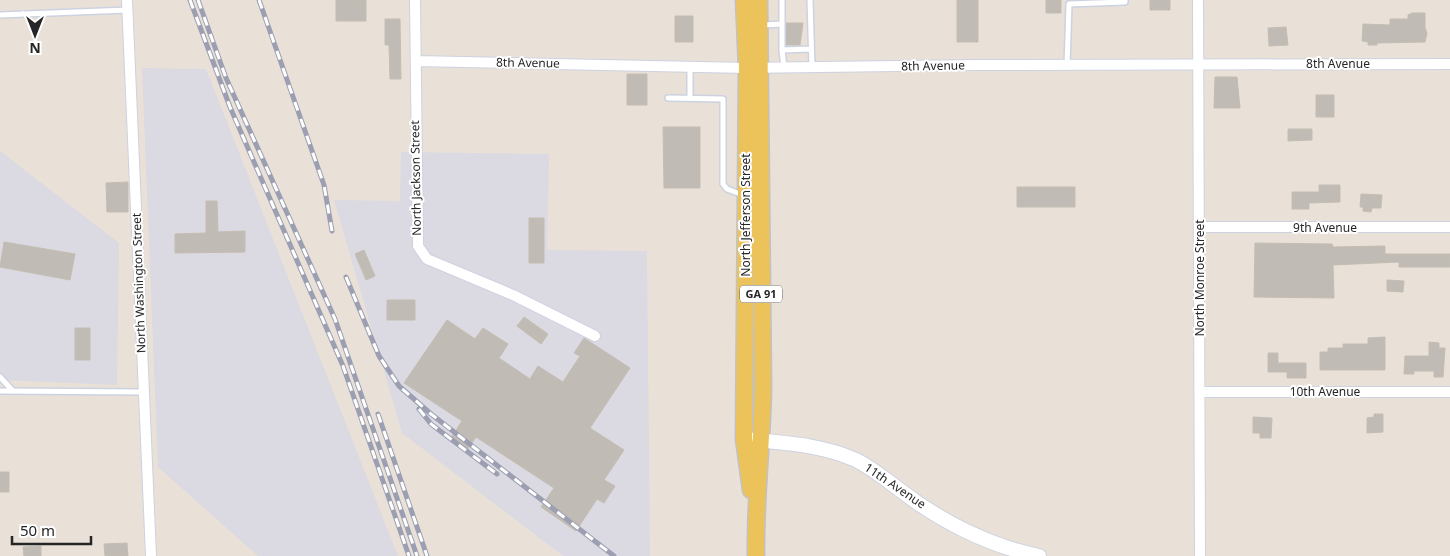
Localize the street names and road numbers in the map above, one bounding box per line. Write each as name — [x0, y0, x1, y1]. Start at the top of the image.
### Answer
street label: 8th Avenue — [496, 53, 560, 72]
street label: 8th Avenue — [1306, 55, 1370, 72]
street label: 8th Avenue — [901, 56, 965, 75]
street label: North Jackson Street — [406, 119, 425, 236]
street label: North Jefferson Street — [737, 153, 754, 277]
street label: North Washington Street — [128, 212, 149, 354]
street label: North Monroe Street — [1191, 219, 1208, 337]
street label: 9th Avenue — [1293, 219, 1357, 236]
road number: GA 91 — [740, 286, 782, 302]
street label: 10th Avenue — [1290, 383, 1361, 400]
street label: 11th Avenue — [861, 459, 930, 513]

